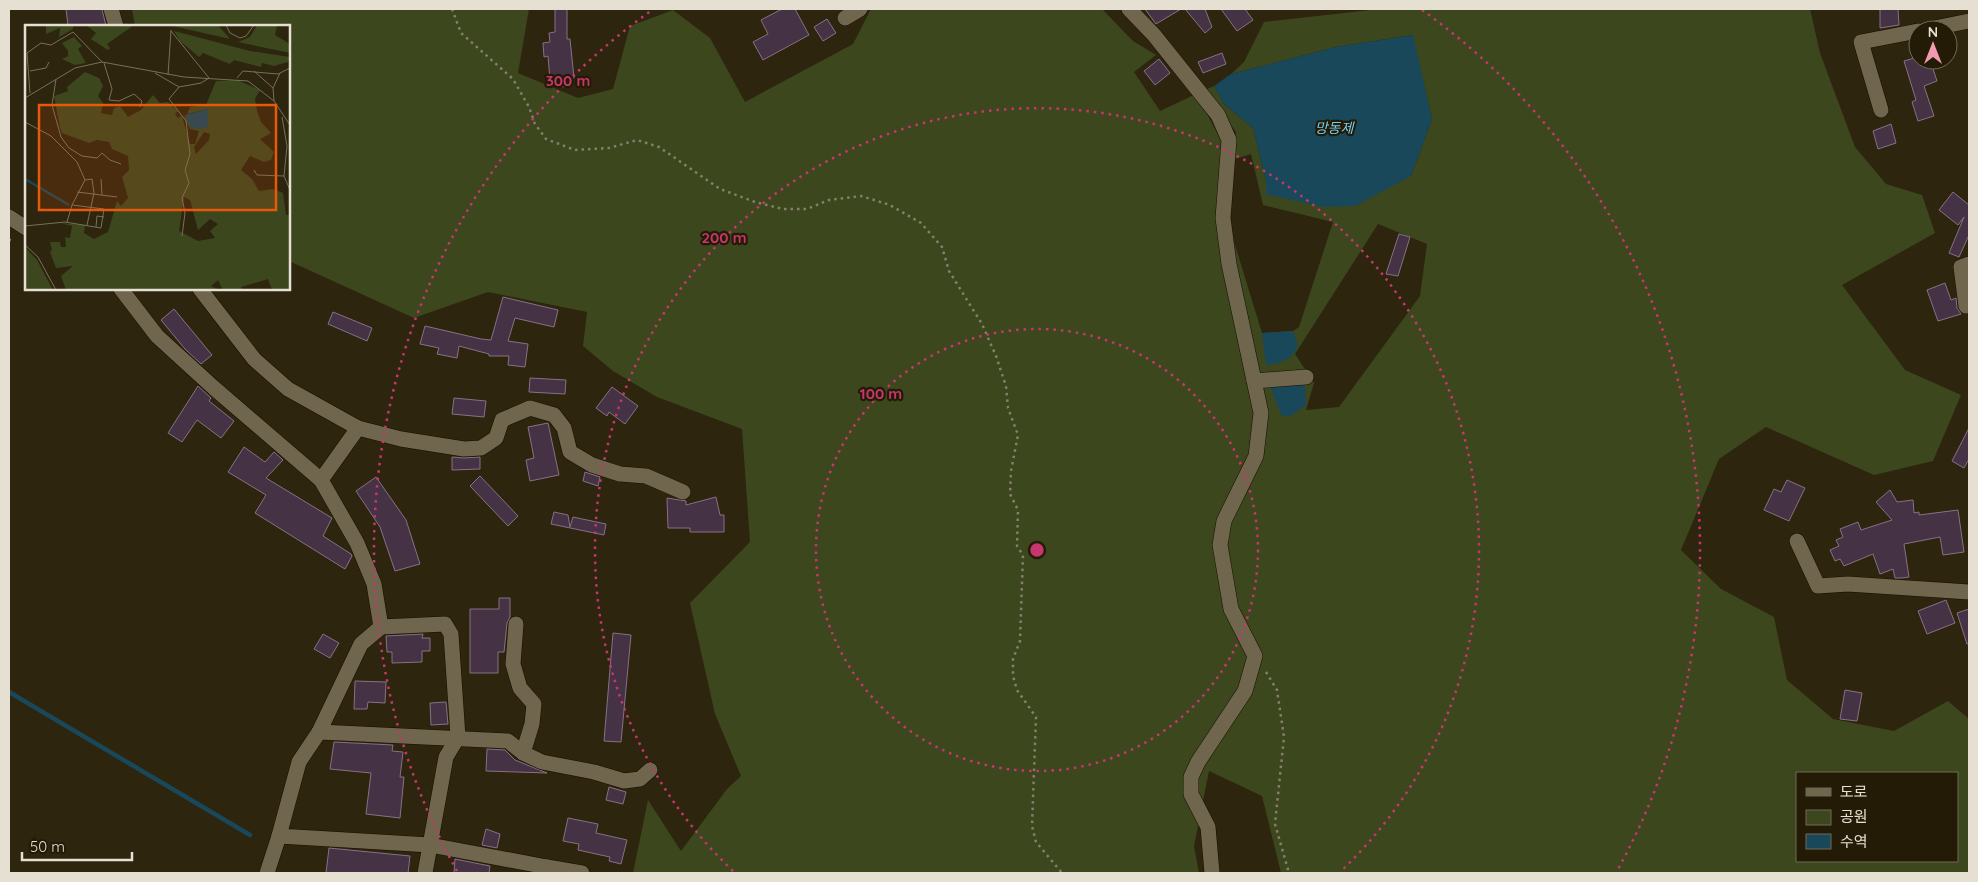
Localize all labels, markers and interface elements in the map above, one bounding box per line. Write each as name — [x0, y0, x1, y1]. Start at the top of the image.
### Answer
north arrow — [1908, 20, 1958, 70]
text: N — [1928, 23, 1938, 41]
inset map — [25, 25, 290, 290]
text: 300 m — [546, 71, 590, 90]
water label: 망동제 — [1315, 119, 1355, 137]
text: 200 m — [702, 228, 747, 247]
text: 100 m — [860, 384, 902, 403]
centre of rings — [1028, 541, 1046, 559]
legend — [1796, 772, 1958, 862]
text: 도로 — [1840, 782, 1868, 801]
text: 공원 — [1840, 807, 1868, 826]
scale bar — [22, 830, 132, 862]
text: 수역 — [1840, 832, 1868, 851]
text: 50 m — [30, 837, 65, 856]

